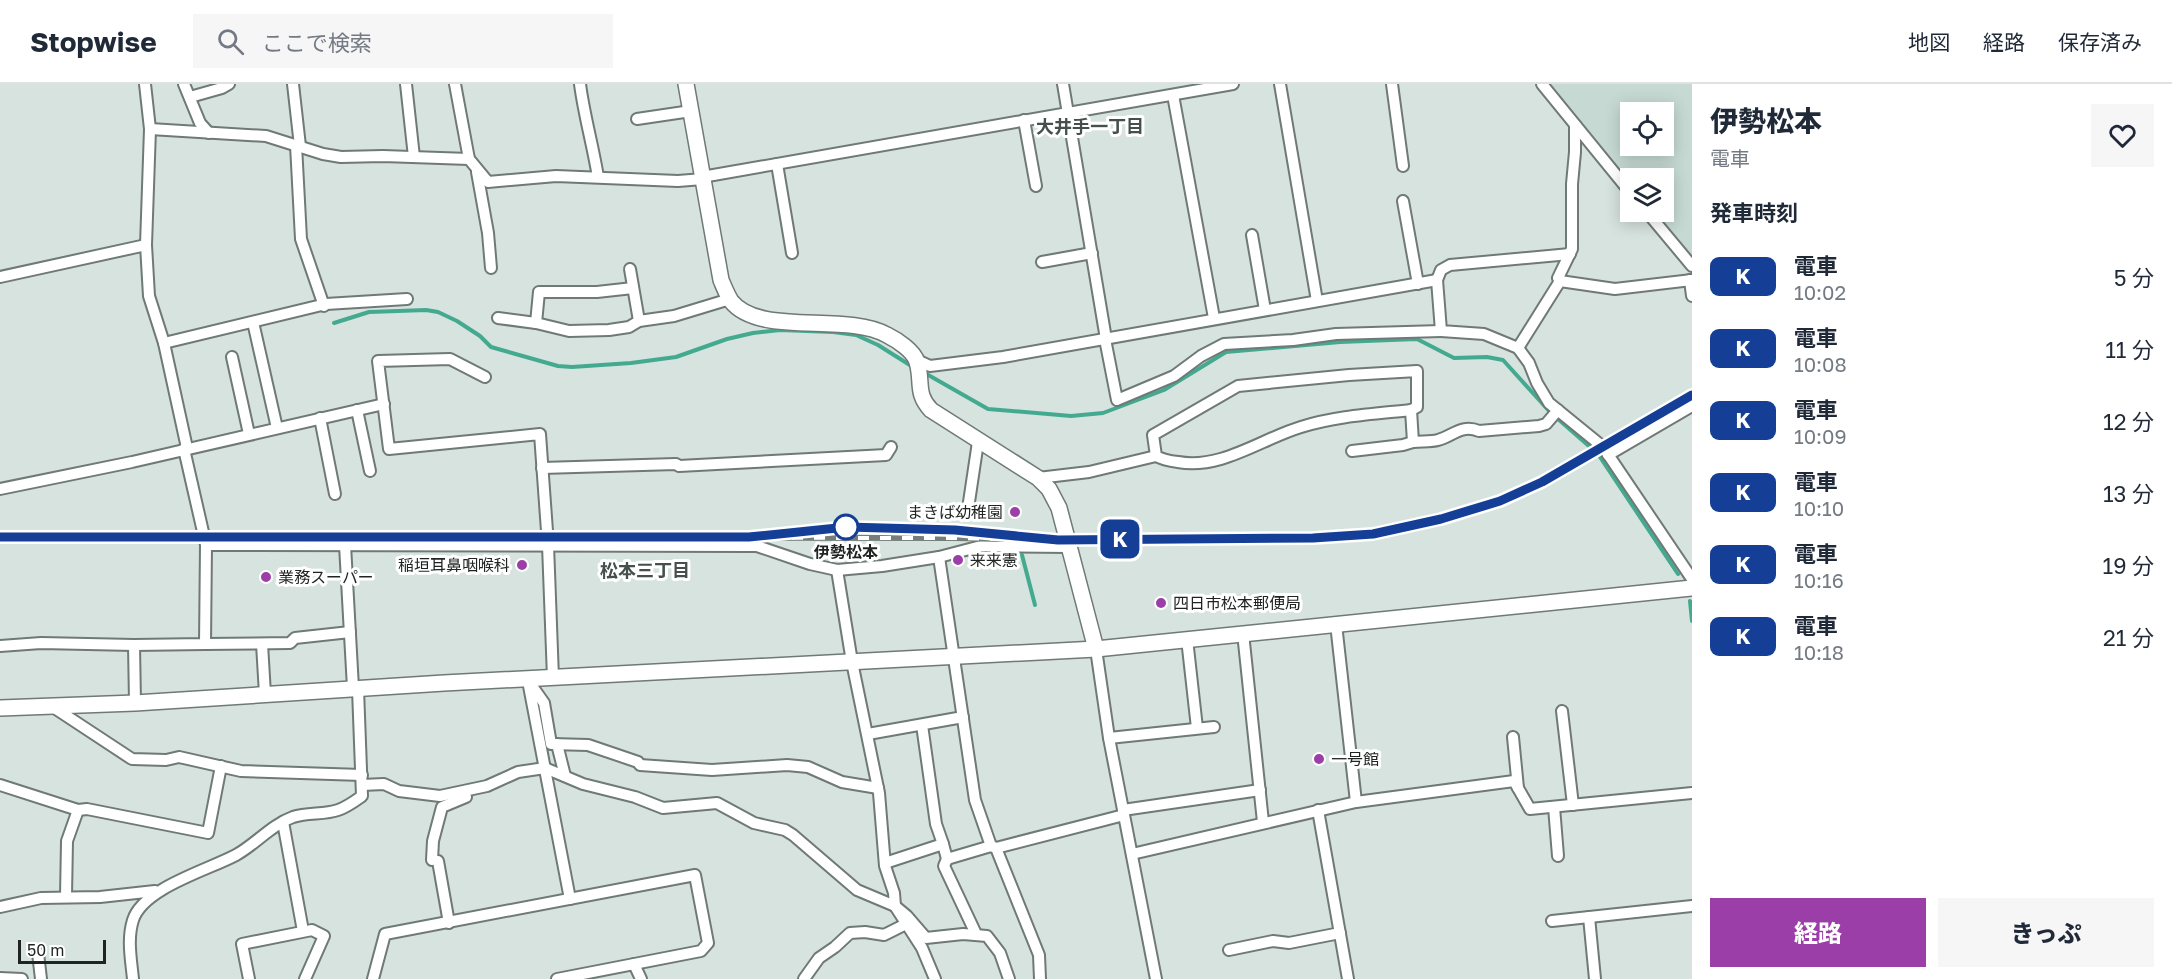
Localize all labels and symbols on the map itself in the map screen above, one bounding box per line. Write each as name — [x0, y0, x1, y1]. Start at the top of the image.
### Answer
district label: 大井手一丁目 — [1036, 115, 1144, 137]
place label: まきば幼稚園 — [907, 502, 1003, 522]
marker: まきば幼稚園 — [1008, 505, 1022, 519]
marker: 伊勢松本 — [833, 514, 859, 540]
line badge: K — [1100, 520, 1140, 558]
place label: 伊勢松本 — [813, 542, 878, 562]
place label: 来来憲 — [970, 550, 1018, 570]
marker: 来来憲 — [951, 553, 965, 567]
place label: 稲垣耳鼻咽喉科 — [398, 555, 510, 575]
marker: 稲垣耳鼻咽喉科 — [515, 558, 529, 572]
district label: 松本三丁目 — [600, 559, 690, 581]
place label: 業務スーパー — [278, 567, 374, 587]
marker: 業務スーパー — [259, 570, 273, 584]
place label: 四日市松本郵便局 — [1173, 593, 1301, 613]
marker: 四日市松本郵便局 — [1154, 596, 1168, 610]
place label: 一号館 — [1331, 749, 1379, 769]
marker: 一号館 — [1312, 752, 1326, 766]
scale bar — [18, 937, 106, 964]

